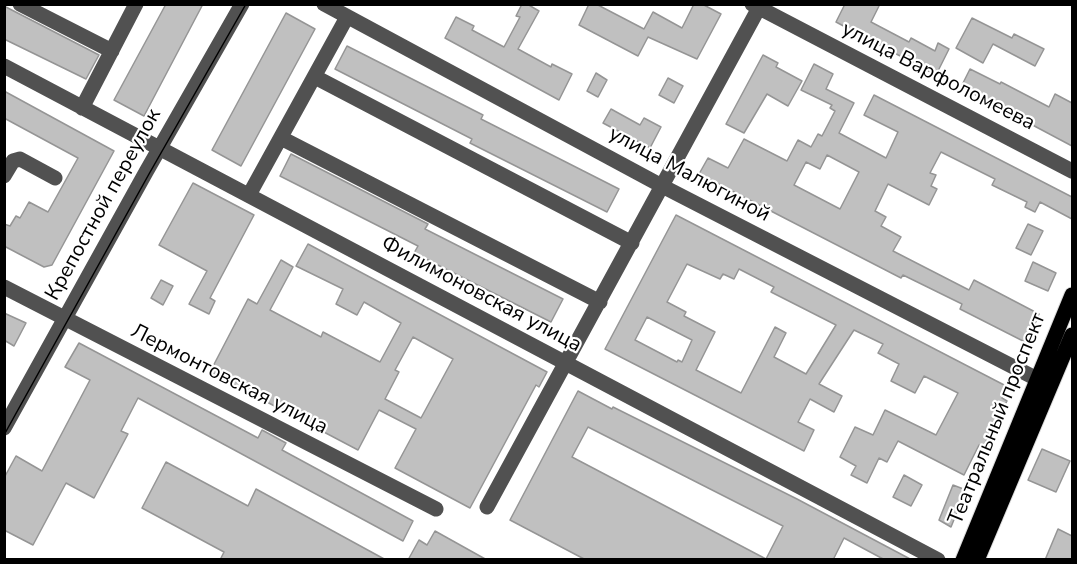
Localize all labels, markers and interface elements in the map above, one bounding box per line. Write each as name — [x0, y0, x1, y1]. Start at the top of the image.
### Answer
street label: улица Варфоломеева — [837, 17, 1039, 137]
street label: Крепостной переулок — [41, 105, 167, 305]
street label: улица Малюгиной — [604, 122, 774, 228]
street label: Филимоновская улица — [376, 231, 586, 359]
street label: Театральный проспект — [944, 309, 1052, 529]
street label: Лермонтовская улица — [126, 319, 332, 441]

